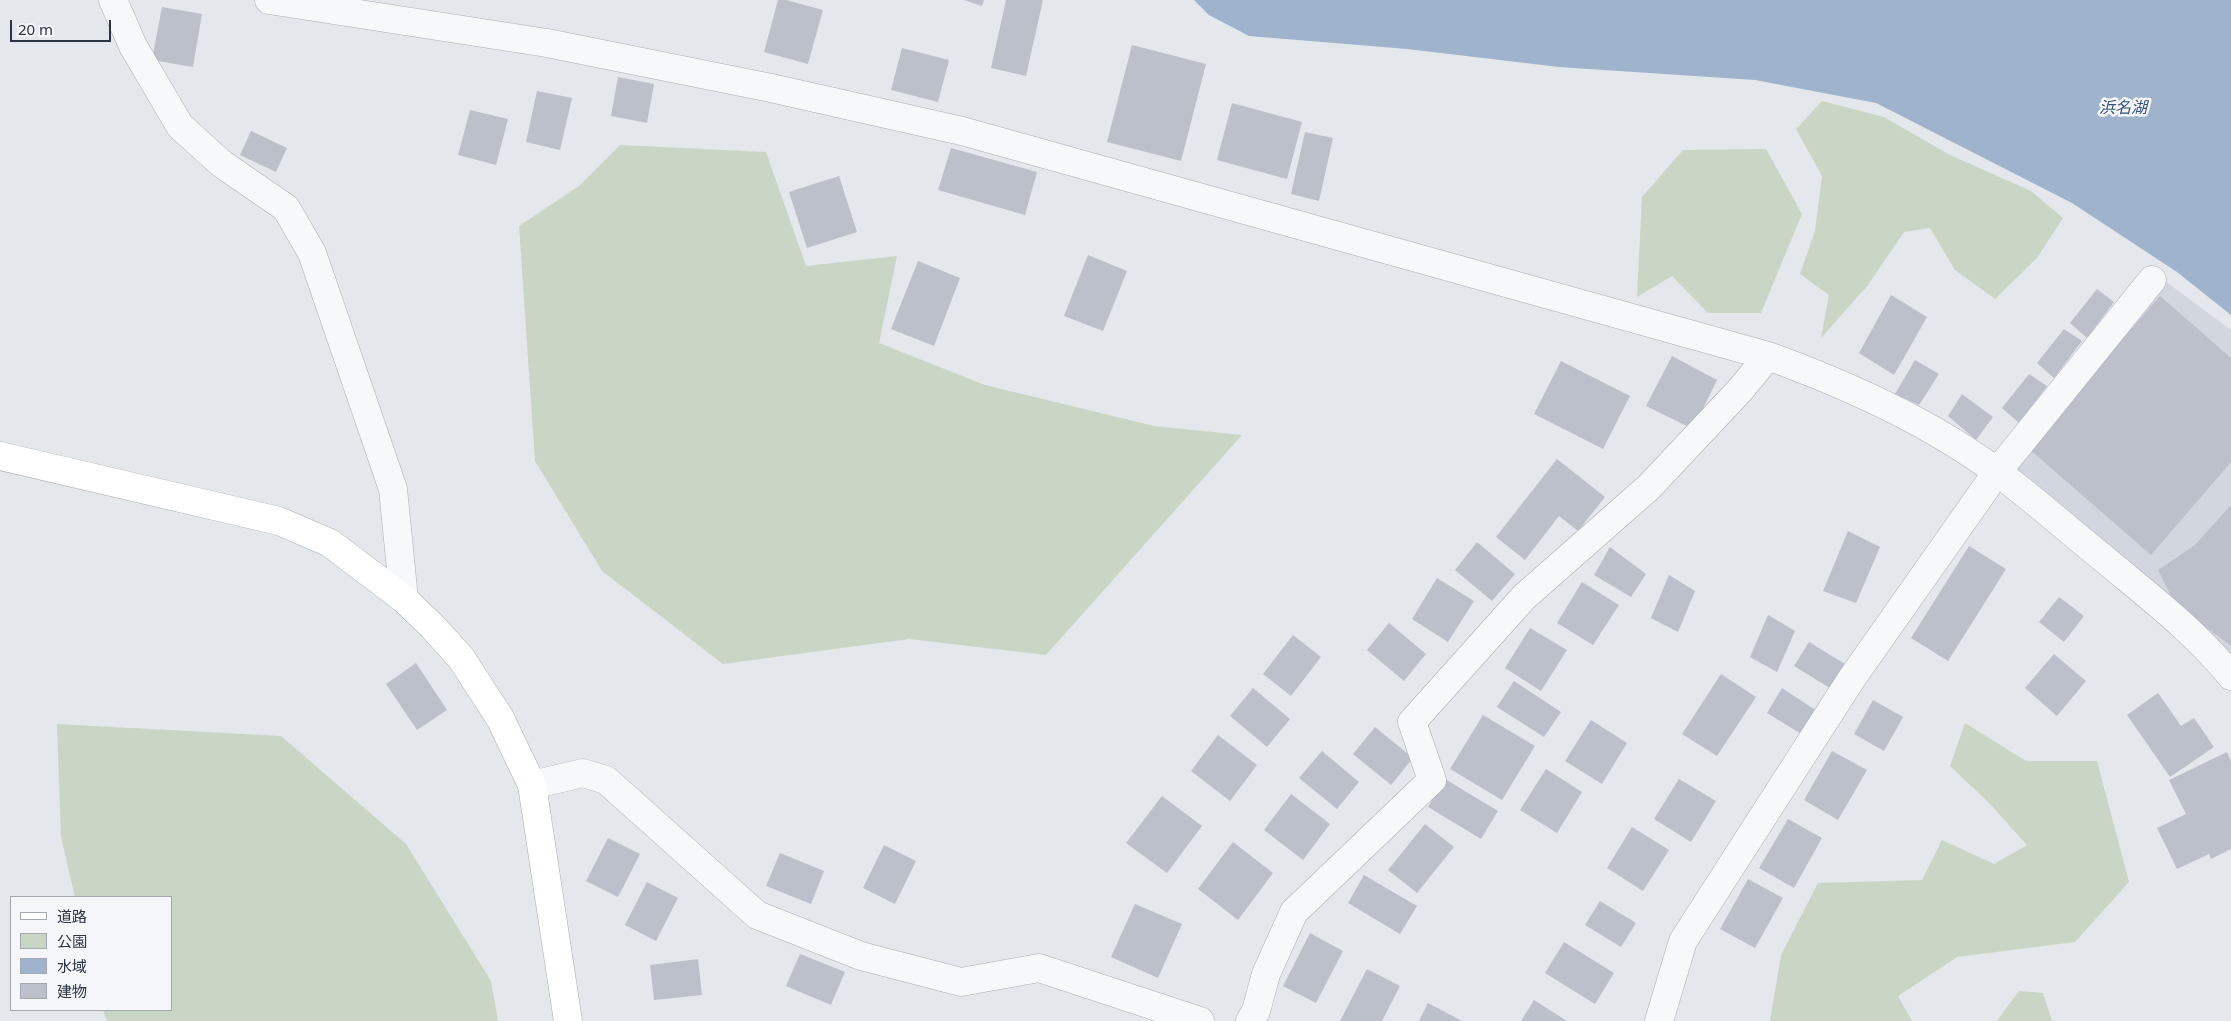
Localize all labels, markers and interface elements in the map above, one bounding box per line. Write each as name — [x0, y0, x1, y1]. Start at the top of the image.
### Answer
scale bar — [12, 10, 114, 42]
text: 20 m — [18, 19, 53, 39]
water label: 浜名湖 — [2099, 98, 2147, 118]
legend — [10, 896, 172, 1011]
text: 道路 — [57, 906, 87, 926]
text: 公園 — [57, 931, 87, 951]
text: 水域 — [57, 956, 87, 976]
text: 建物 — [57, 981, 87, 1001]

